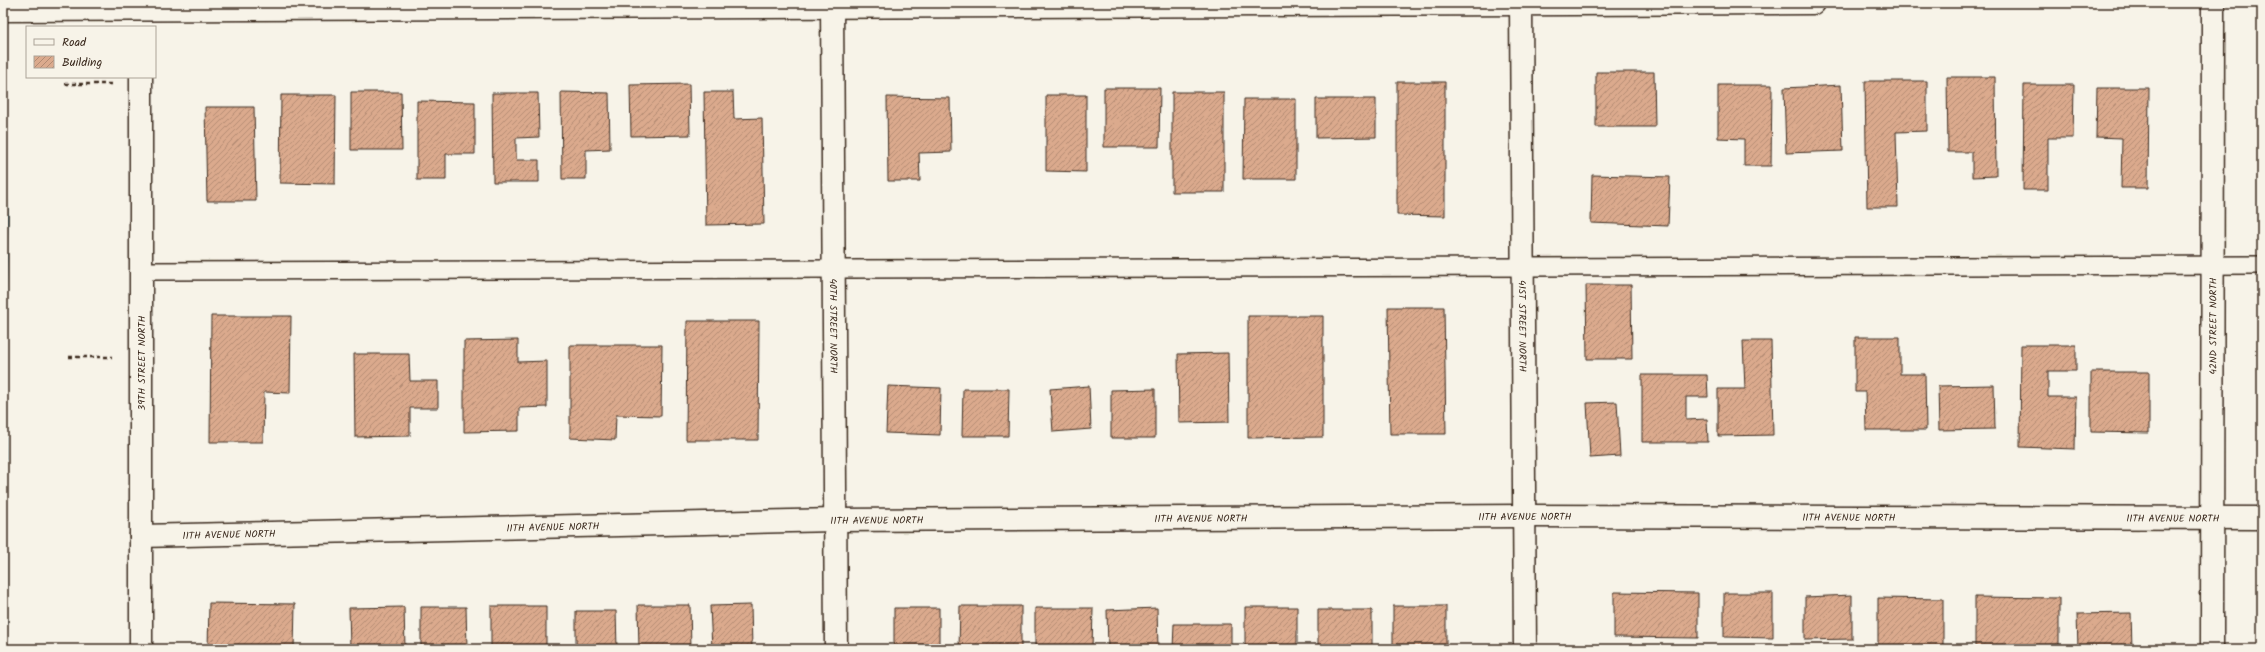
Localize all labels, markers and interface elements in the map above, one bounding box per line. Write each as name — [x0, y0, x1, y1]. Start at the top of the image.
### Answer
legend — [26, 26, 156, 78]
text: Road — [62, 33, 87, 52]
text: Building — [62, 53, 102, 72]
street label: 42ND STREET NORTH — [2205, 277, 2222, 375]
street label: 40TH STREET NORTH — [825, 278, 841, 374]
street label: 41ST STREET NORTH — [1514, 280, 1530, 372]
street label: 39TH STREET NORTH — [134, 315, 150, 411]
street label: 11TH AVENUE NORTH — [1478, 509, 1572, 525]
street label: 11TH AVENUE NORTH — [1802, 510, 1896, 526]
street label: 11TH AVENUE NORTH — [1154, 511, 1248, 527]
street label: 11TH AVENUE NORTH — [2126, 511, 2220, 527]
street label: 11TH AVENUE NORTH — [830, 512, 924, 529]
street label: 11TH AVENUE NORTH — [506, 518, 600, 537]
street label: 11TH AVENUE NORTH — [182, 526, 276, 544]

